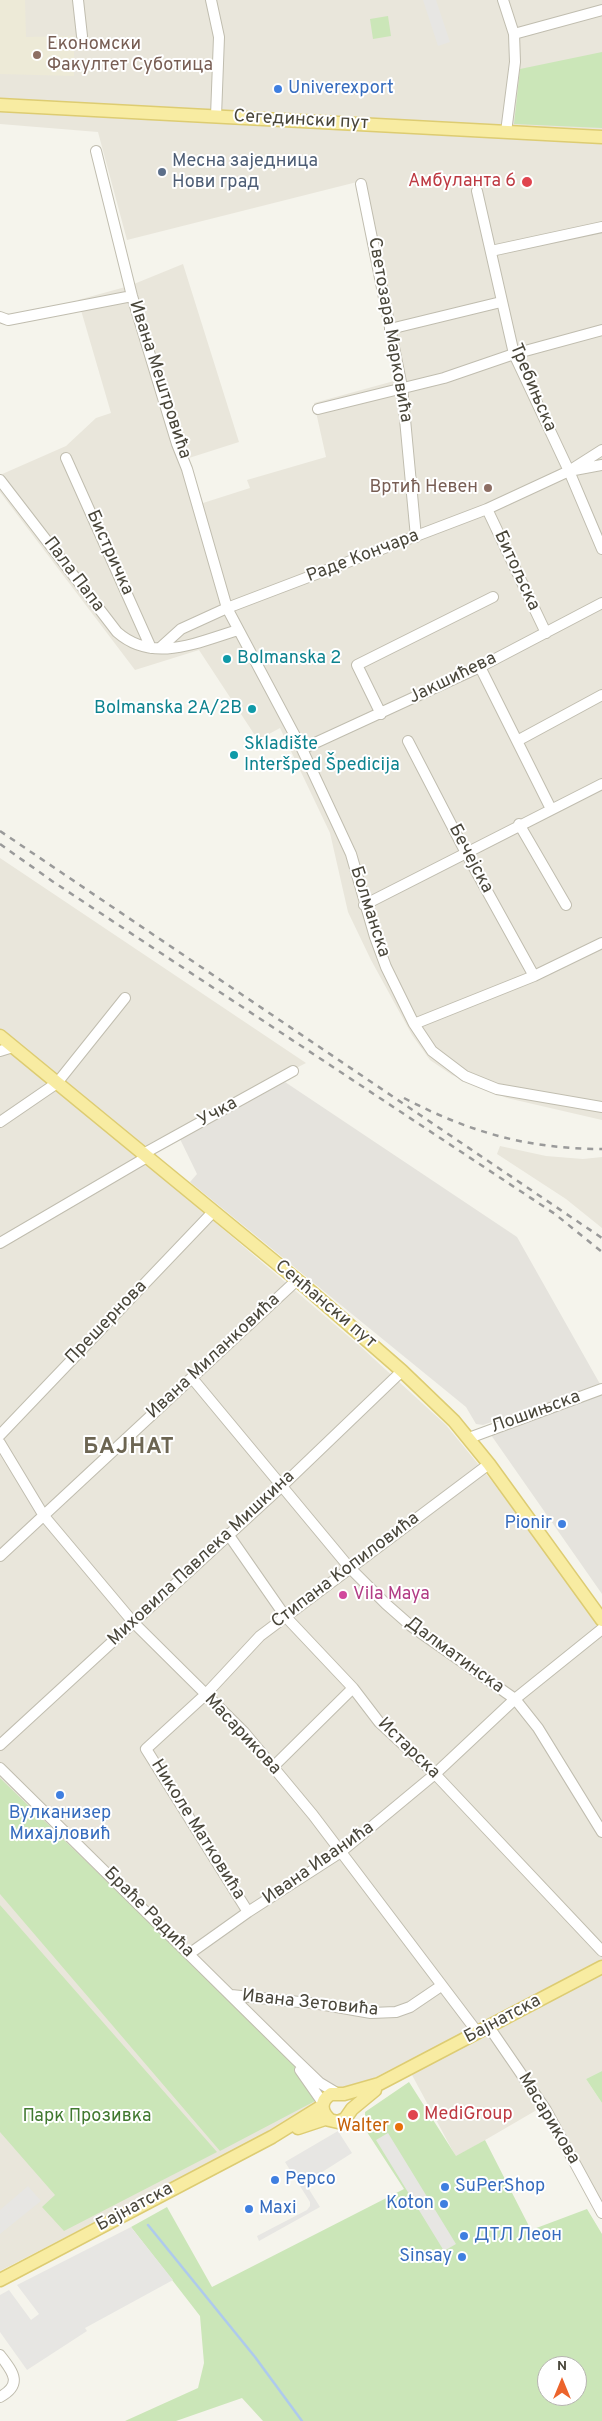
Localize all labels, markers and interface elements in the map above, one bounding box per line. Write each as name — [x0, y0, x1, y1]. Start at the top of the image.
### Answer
place label: Економски Факултет Суботица — [47, 34, 213, 76]
marker: Економски Факултет Суботица — [31, 49, 43, 61]
place label: Univerexport — [288, 78, 394, 100]
marker: Univerexport — [272, 83, 284, 95]
street label: Сегедински пут — [233, 107, 369, 135]
place label: Месна заједница Нови град — [172, 151, 318, 193]
marker: Месна заједница Нови град — [156, 166, 168, 178]
place label: Амбуланта 6 — [408, 171, 516, 193]
marker: Амбуланта 6 — [520, 175, 534, 189]
street label: Светозара Марковића — [362, 236, 416, 424]
street label: Ивана Мештровића — [123, 298, 195, 462]
street label: Требињска — [504, 341, 560, 435]
place label: Вртић Невен — [370, 477, 478, 499]
marker: Вртић Невен — [482, 482, 494, 494]
street label: Бистричка — [81, 507, 137, 599]
street label: Раде Кончара — [304, 526, 422, 588]
street label: Битољска — [488, 528, 544, 614]
street label: Пала Папа — [38, 533, 108, 617]
place label: Bolmanska 2 — [237, 648, 341, 670]
street label: Јакшићева — [406, 649, 500, 709]
marker: Bolmanska 2 — [221, 653, 233, 665]
place label: Bolmanska 2A/2B — [94, 698, 242, 720]
marker: Bolmanska 2A/2B — [246, 703, 258, 715]
place label: Skladište Interšped Špedicija — [244, 734, 400, 776]
marker: Skladište Interšped Špedicija — [228, 749, 240, 761]
street label: Бечејска — [443, 821, 497, 897]
street label: Болманска — [344, 864, 394, 960]
street label: Учка — [194, 1093, 242, 1133]
street label: Сенћански пут — [270, 1256, 380, 1354]
street label: Прешернова — [62, 1277, 152, 1369]
street label: Ивана Миланковића — [143, 1290, 285, 1424]
street label: Лошињска — [488, 1387, 584, 1439]
district label: БАЈНАТ — [83, 1436, 175, 1462]
street label: Миховила Павлека Мишкина — [104, 1467, 300, 1651]
street label: Стипана Копиловића — [268, 1508, 424, 1634]
place label: Pionir — [504, 1513, 552, 1535]
marker: Pionir — [556, 1518, 568, 1530]
place label: Vila Maya — [353, 1584, 430, 1606]
marker: Vila Maya — [337, 1589, 349, 1601]
street label: Далматинска — [400, 1613, 508, 1699]
street label: Масарикова — [199, 1690, 285, 1780]
street label: Истарска — [372, 1714, 444, 1784]
street label: Николе Матковића — [145, 1756, 249, 1904]
marker: Вулканизер Михајловић — [54, 1789, 66, 1801]
place label: Вулканизер Михајловић — [9, 1803, 111, 1846]
street label: Ивана Иванића — [259, 1818, 379, 1910]
street label: Браће Радића — [98, 1863, 198, 1963]
street label: Ивана Зетовића — [241, 1986, 379, 2022]
street label: Бајнатска — [461, 1991, 545, 2049]
street label: Масарикова — [512, 2069, 584, 2169]
place label: MediGroup — [424, 2104, 513, 2126]
park label: Парк Прозивка — [22, 2106, 152, 2128]
marker: MediGroup — [406, 2108, 420, 2122]
place label: Walter — [337, 2116, 389, 2138]
marker: Walter — [393, 2121, 405, 2133]
place label: Pepco — [285, 2169, 336, 2191]
marker: Pepco — [269, 2174, 281, 2186]
place label: SuPerShop — [455, 2176, 545, 2198]
street label: Бајнатска — [93, 2179, 177, 2237]
marker: SuPerShop — [439, 2181, 451, 2193]
place label: Koton — [386, 2193, 434, 2215]
place label: Maxi — [259, 2198, 297, 2220]
marker: Koton — [438, 2198, 450, 2210]
marker: Maxi — [243, 2203, 255, 2215]
place label: ДТЛ Леон — [474, 2225, 562, 2247]
marker: ДТЛ Леон — [458, 2230, 470, 2242]
place label: Sinsay — [399, 2246, 452, 2268]
marker: Sinsay — [456, 2251, 468, 2263]
north arrow — [537, 2356, 587, 2406]
text: N — [557, 2358, 567, 2375]

